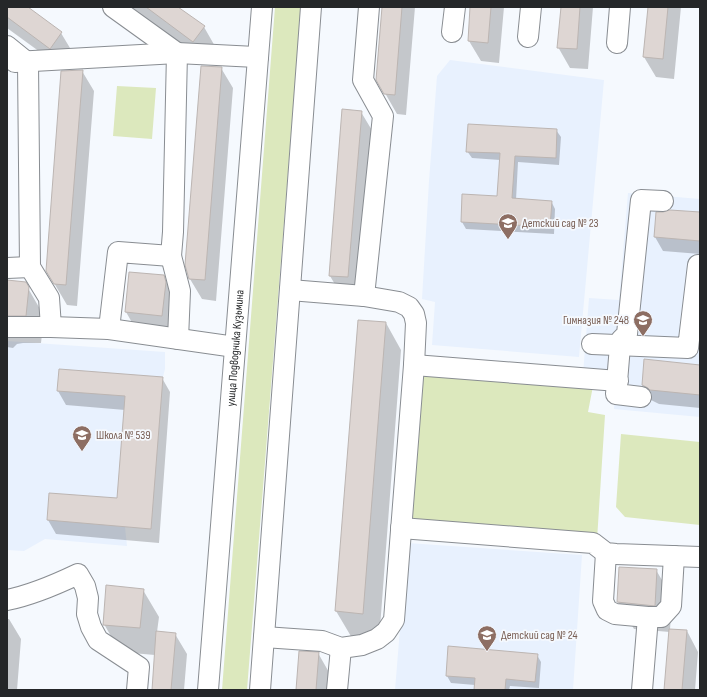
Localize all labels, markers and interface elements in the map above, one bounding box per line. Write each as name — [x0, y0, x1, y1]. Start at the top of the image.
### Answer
school or university icon: Детский сад № 23 — [497, 212, 519, 240]
place label: Детский сад № 23 — [522, 216, 599, 231]
street label: улица Подводника Кузьмина — [223, 289, 247, 407]
school or university icon: Гимназия № 248 — [632, 309, 654, 337]
place label: Гимназия № 248 — [563, 313, 629, 328]
school or university icon: Школа № 539 — [71, 424, 93, 452]
place label: Школа № 539 — [96, 428, 151, 443]
school or university icon: Детский сад № 24 — [476, 624, 498, 652]
place label: Детский сад № 24 — [501, 628, 578, 643]

